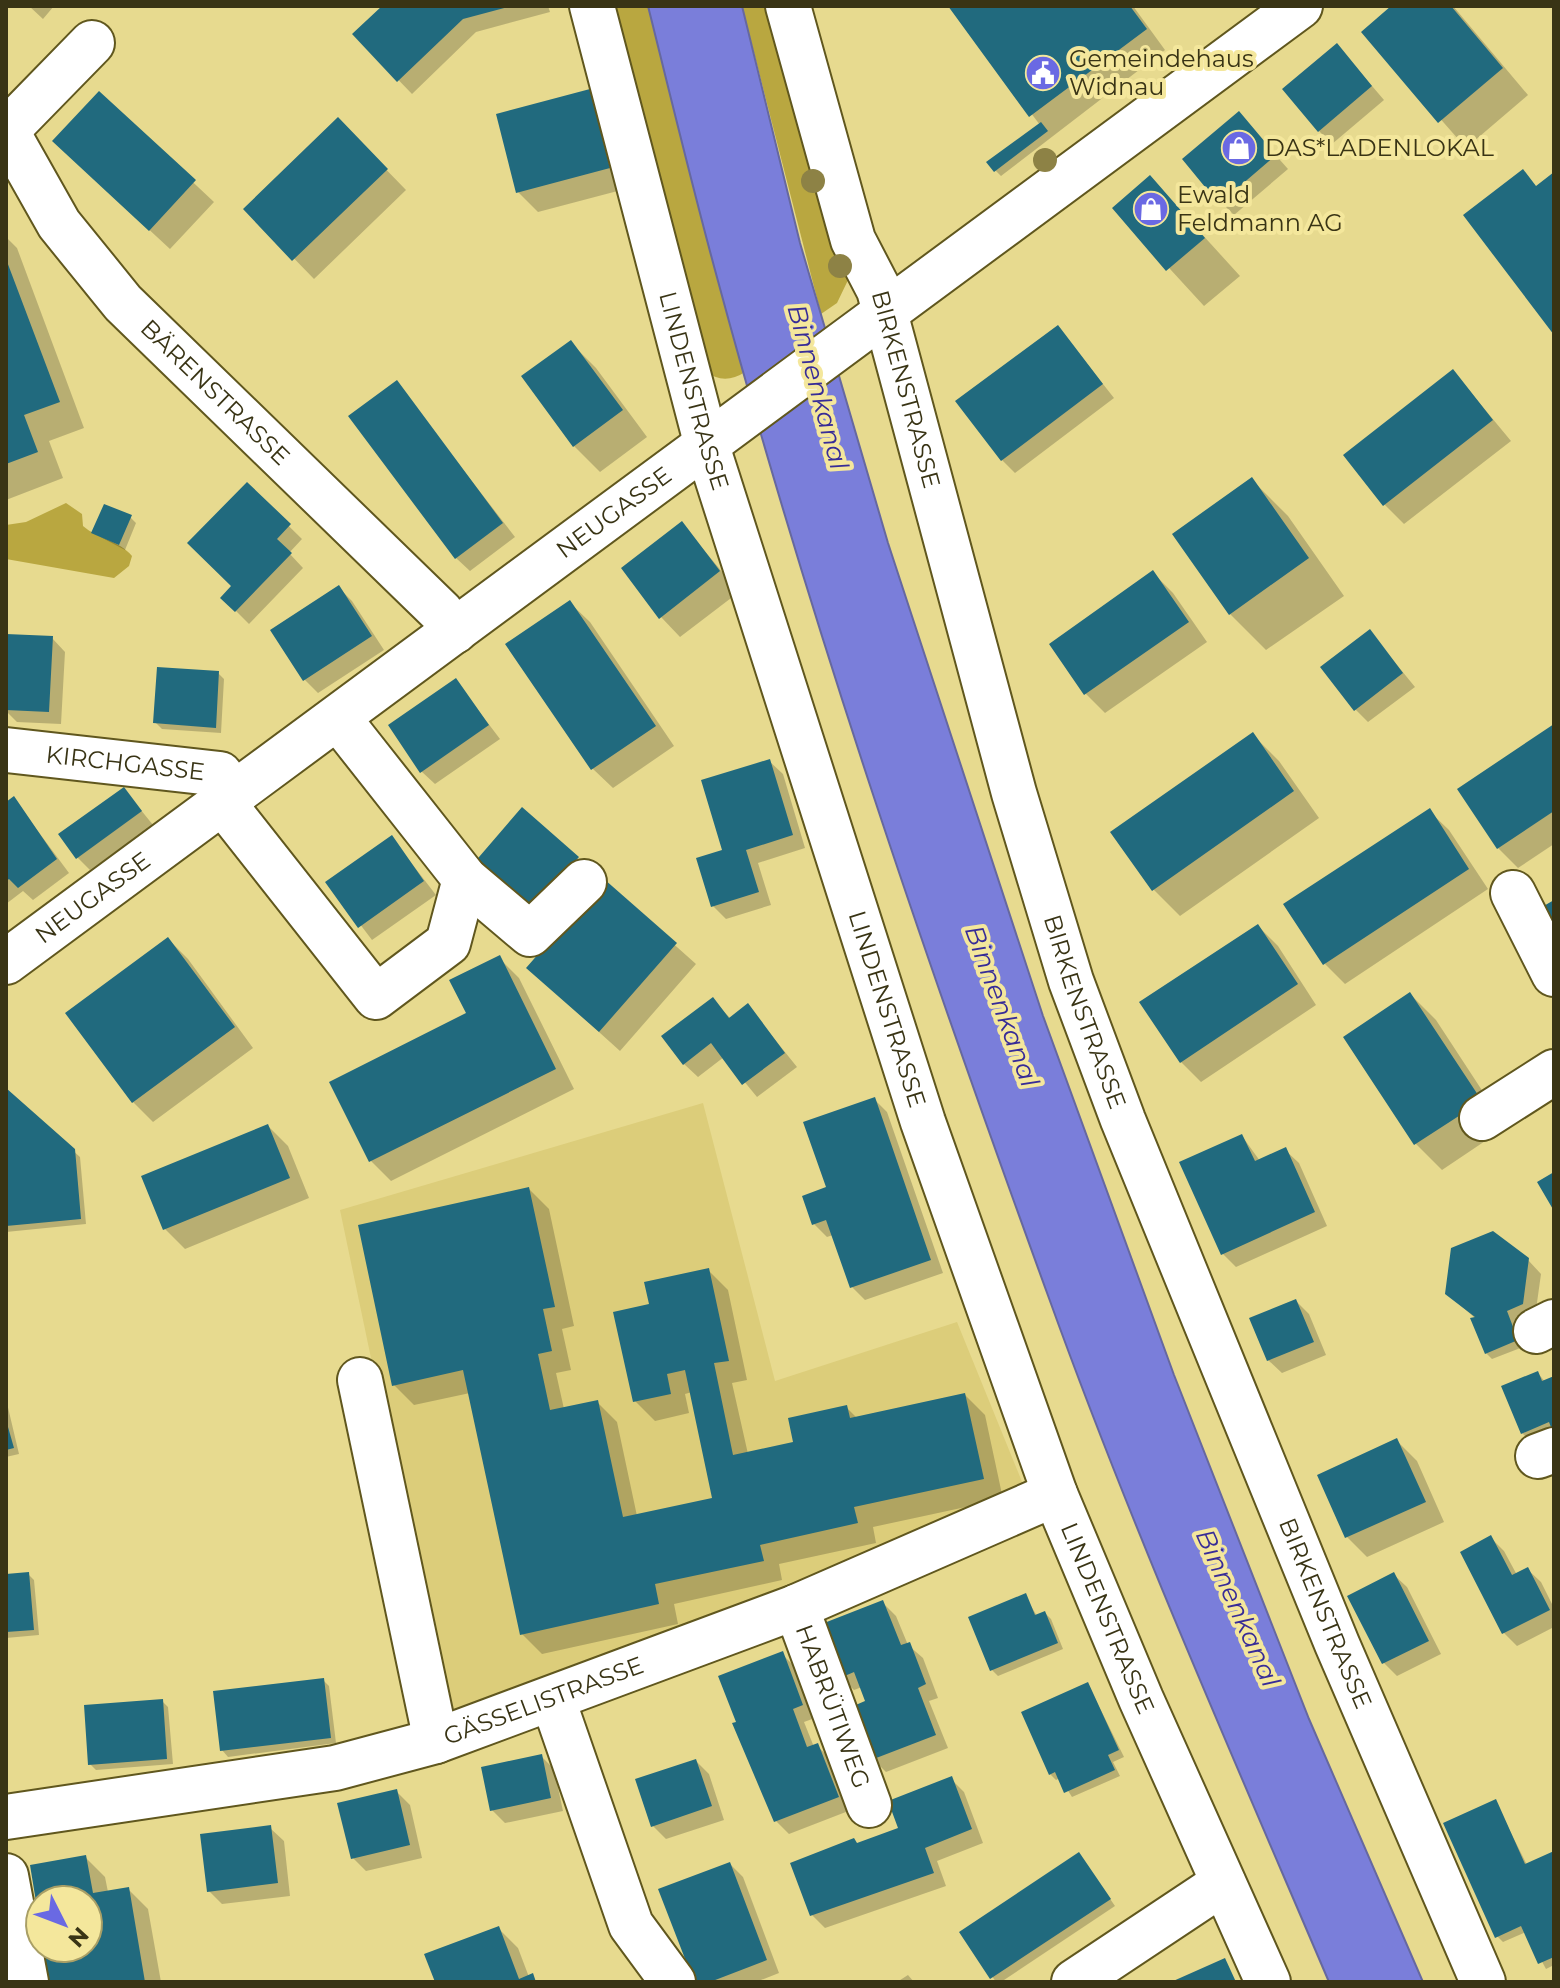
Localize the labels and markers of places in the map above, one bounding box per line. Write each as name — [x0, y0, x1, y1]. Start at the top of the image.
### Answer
place label: Gemeindehaus Widnau — [1069, 44, 1254, 101]
public building icon: Gemeindehaus Widnau — [1024, 54, 1062, 92]
shop icon: DAS*LADENLOKAL — [1220, 129, 1258, 167]
place label: DAS*LADENLOKAL — [1265, 133, 1494, 162]
place label: Ewald Feldmann AG — [1177, 180, 1343, 237]
shop icon: Ewald Feldmann AG — [1132, 190, 1170, 228]

